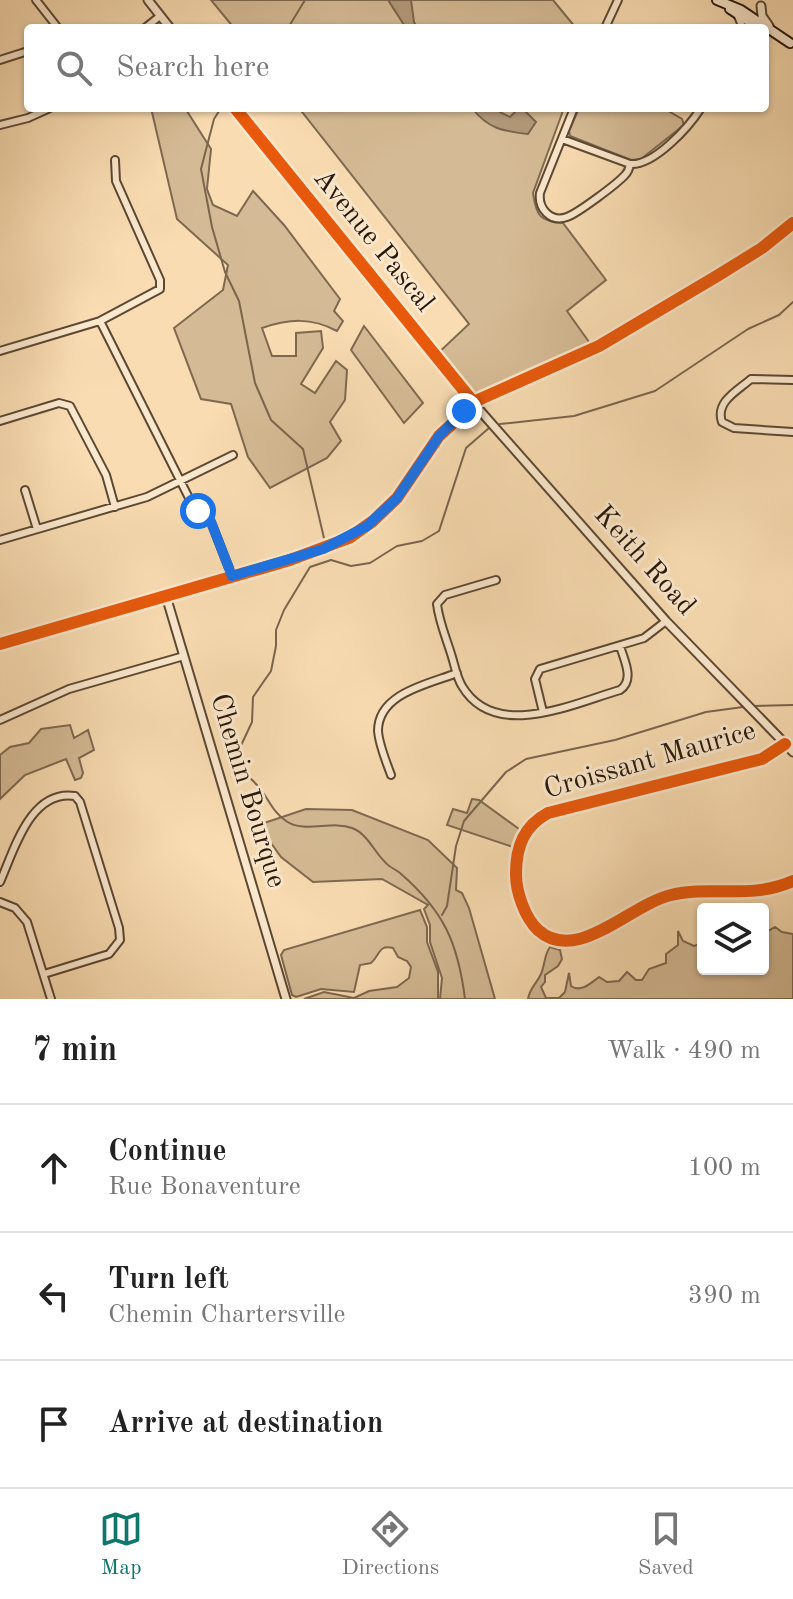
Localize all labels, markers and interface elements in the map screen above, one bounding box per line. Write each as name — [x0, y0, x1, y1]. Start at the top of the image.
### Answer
search box — [24, 24, 769, 112]
icon: search — [52, 46, 96, 90]
text: Search here — [116, 53, 270, 83]
street label: Avenue Pascal — [307, 165, 439, 317]
route end — [446, 393, 482, 429]
route start — [180, 493, 216, 529]
street label: Keith Road — [588, 501, 700, 621]
street label: Chemin Bourque — [204, 691, 290, 891]
street label: Croissant Maurice — [541, 717, 759, 805]
map controls — [697, 903, 769, 975]
button: layers — [697, 903, 769, 975]
text: 7 min — [32, 1034, 117, 1068]
text: Walk · 490 m — [607, 1038, 761, 1064]
text: Continue — [108, 1137, 227, 1167]
icon: ahead — [32, 1146, 76, 1190]
text: 100 m — [688, 1155, 761, 1181]
text: Rue Bonaventure — [108, 1174, 301, 1200]
text: Turn left — [108, 1265, 229, 1295]
icon: left — [32, 1274, 76, 1318]
text: 390 m — [688, 1283, 761, 1309]
text: Chemin Chartersville — [108, 1302, 345, 1328]
icon: arrive — [32, 1402, 76, 1446]
text: Arrive at destination — [108, 1409, 383, 1439]
tab: Map — [99, 1507, 143, 1582]
tab: Directions — [342, 1507, 439, 1582]
tab: Saved — [638, 1507, 694, 1582]

